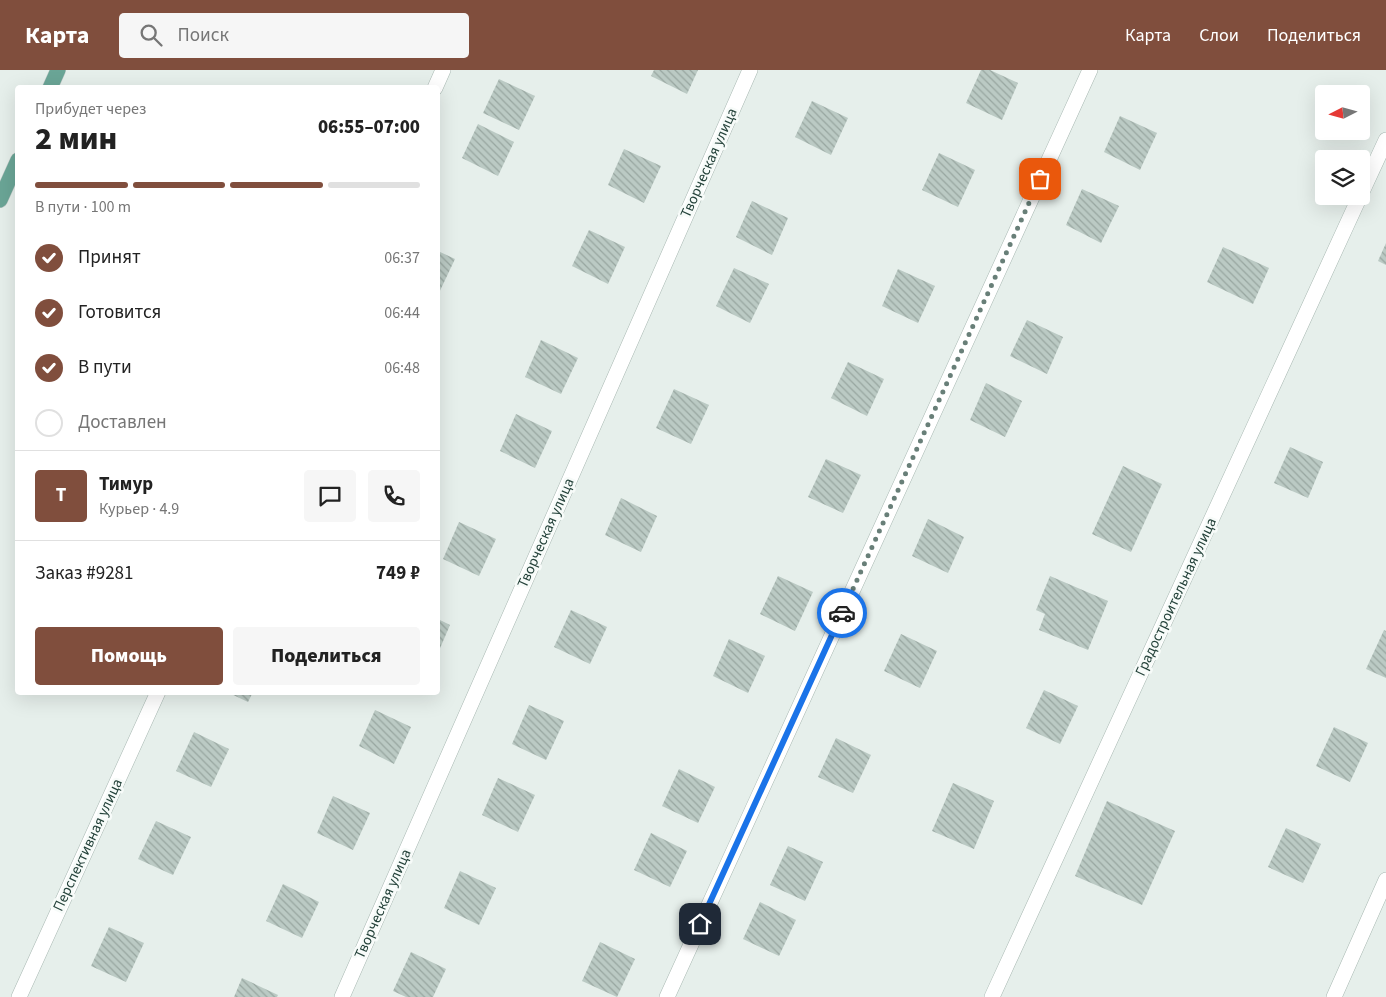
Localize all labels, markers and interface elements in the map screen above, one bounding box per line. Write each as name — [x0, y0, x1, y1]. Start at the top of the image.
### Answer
search box — [119, 13, 469, 58]
text: Карта — [25, 18, 89, 53]
icon: search — [137, 21, 165, 49]
text: Поиск — [177, 22, 229, 49]
text: Карта — [1125, 23, 1171, 48]
text: Слои — [1199, 23, 1239, 48]
text: Поделиться — [1267, 23, 1361, 48]
north arrow — [1315, 85, 1370, 140]
map controls — [1315, 85, 1370, 205]
text: Прибудет через — [35, 98, 146, 120]
street label: Творческая улица — [675, 105, 743, 221]
text: 06:55–07:00 — [318, 114, 420, 141]
text: 2 мин — [35, 116, 117, 162]
button: layers — [1315, 150, 1370, 205]
pin — [1019, 158, 1061, 200]
icon: bag — [1026, 165, 1054, 193]
text: В пути · 100 m — [35, 196, 131, 218]
icon: check — [35, 244, 63, 272]
text: Принят — [78, 244, 141, 271]
text: 06:37 — [384, 247, 420, 269]
icon: check — [35, 299, 63, 327]
text: Готовится — [78, 299, 161, 326]
text: 06:44 — [384, 302, 420, 324]
icon: check — [35, 354, 63, 382]
text: В пути — [78, 354, 132, 381]
text: 06:48 — [384, 357, 420, 379]
text: Доставлен — [78, 409, 167, 436]
button: chat — [304, 470, 356, 522]
button: phone — [368, 470, 420, 522]
text: Тимур — [99, 471, 153, 498]
street label: Творческая улица — [512, 475, 580, 591]
text: Т — [56, 482, 66, 509]
text: Курьер · 4.9 — [99, 498, 179, 520]
street label: Градостроительная улица — [1130, 514, 1222, 680]
text: Заказ #9281 — [35, 560, 134, 587]
text: 749 ₽ — [376, 560, 420, 587]
courier — [817, 588, 867, 638]
icon: car — [828, 599, 856, 627]
button: Помощь — [35, 627, 223, 685]
button: Поделиться — [233, 627, 420, 685]
street label: Перспективная улица — [48, 775, 128, 915]
street label: Творческая улица — [349, 846, 417, 962]
pin — [679, 903, 721, 945]
icon: home — [686, 910, 714, 938]

